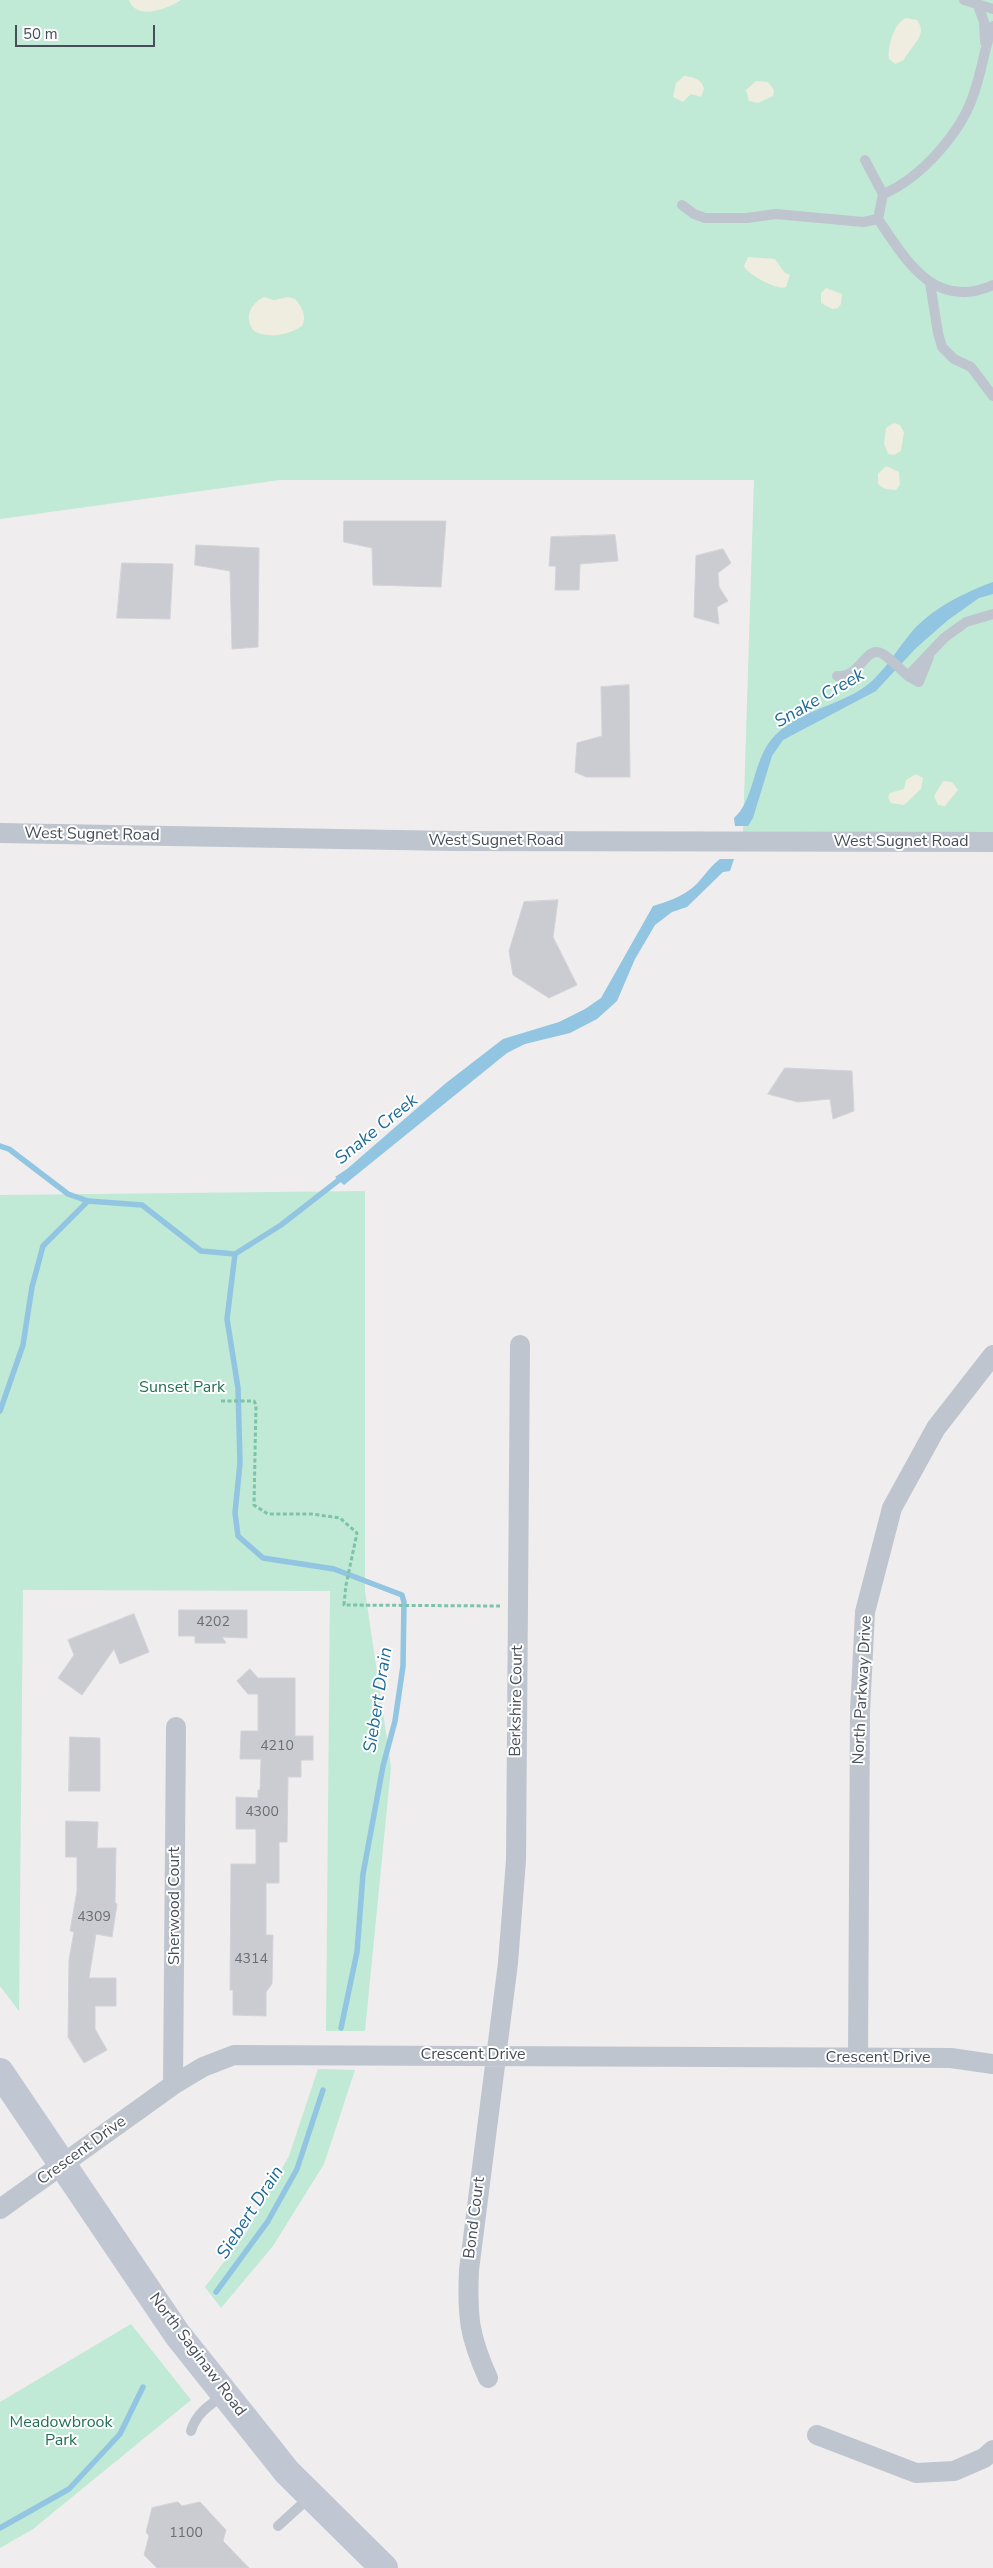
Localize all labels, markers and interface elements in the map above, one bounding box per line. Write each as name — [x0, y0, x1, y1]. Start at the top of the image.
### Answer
scale bar — [18, 15, 158, 47]
text: 50 m — [23, 24, 58, 44]
water label: Snake Creek — [771, 665, 869, 733]
street label: West Sugnet Road — [24, 824, 160, 846]
street label: West Sugnet Road — [428, 831, 564, 851]
street label: West Sugnet Road — [833, 832, 969, 852]
water label: Snake Creek — [331, 1090, 423, 1170]
park label: Sunset Park — [139, 1378, 225, 1398]
house number: 4202 — [196, 1615, 230, 1631]
street label: North Parkway Drive — [850, 1615, 876, 1765]
street label: Berkshire Court — [506, 1645, 528, 1757]
water label: Siebert Drain — [360, 1646, 398, 1754]
house number: 4210 — [260, 1739, 294, 1755]
house number: 4300 — [245, 1805, 279, 1821]
street label: Sherwood Court — [165, 1847, 185, 1965]
house number: 4309 — [77, 1910, 111, 1926]
house number: 4314 — [234, 1952, 268, 1968]
street label: Crescent Drive — [420, 2045, 526, 2065]
street label: Crescent Drive — [825, 2048, 931, 2068]
street label: Crescent Drive — [34, 2112, 130, 2190]
water label: Siebert Drain — [213, 2163, 289, 2263]
street label: Bond Court — [460, 2176, 490, 2260]
street label: North Saginaw Road — [144, 2290, 250, 2420]
park label: Meadowbrook Park — [10, 2413, 112, 2451]
house number: 1100 — [169, 2526, 203, 2542]

